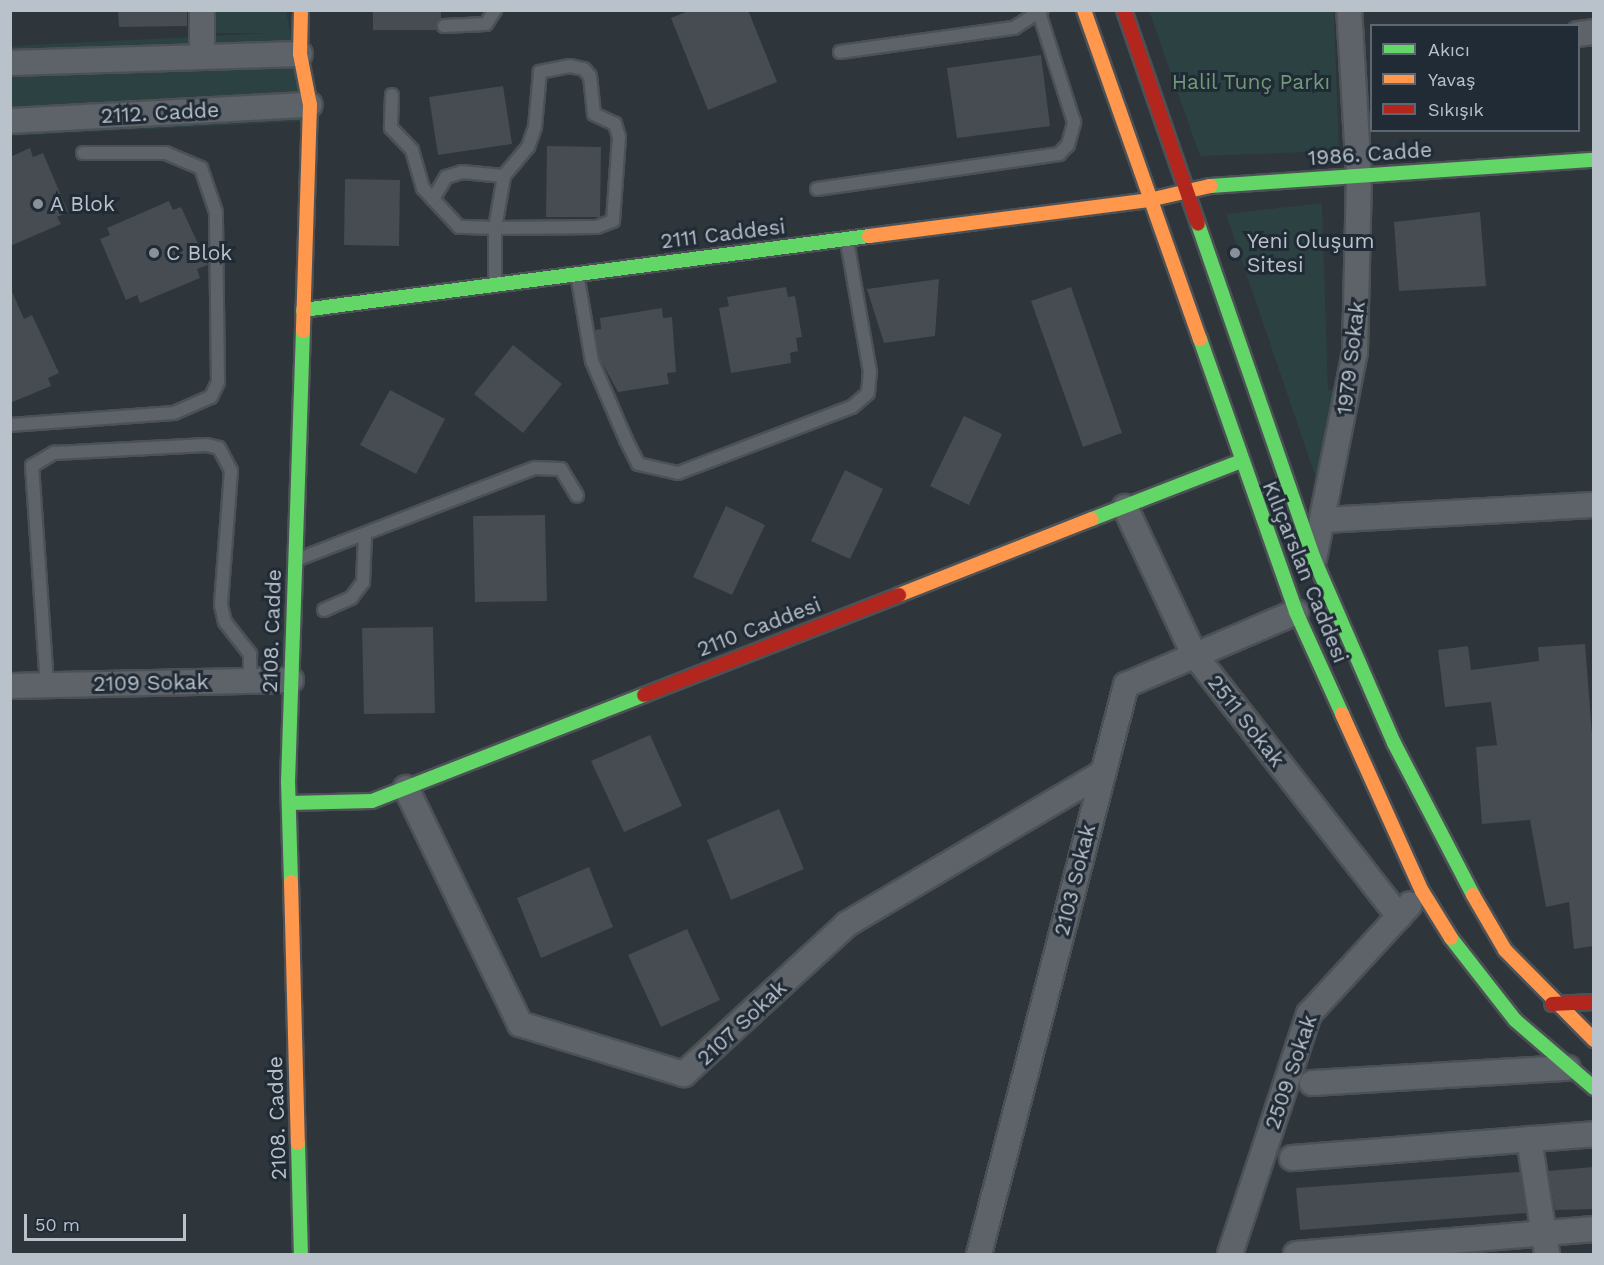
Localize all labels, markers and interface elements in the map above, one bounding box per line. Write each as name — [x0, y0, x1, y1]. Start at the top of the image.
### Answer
legend — [1370, 24, 1580, 132]
text: Akıcı — [1428, 39, 1470, 60]
park label: Halil Tunç Parkı — [1171, 69, 1331, 95]
text: Yavaş — [1428, 69, 1475, 90]
street label: 2112. Cadde — [100, 97, 220, 129]
text: Sıkışık — [1428, 99, 1484, 120]
street label: 1986. Cadde — [1307, 137, 1433, 171]
place label: A Blok — [50, 191, 116, 217]
marker: A Blok — [31, 197, 45, 211]
street label: 2111 Caddesi — [659, 214, 787, 254]
place label: Yeni Oluşum Sitesi — [1247, 228, 1374, 278]
place label: C Blok — [166, 240, 232, 266]
marker: C Blok — [147, 246, 161, 260]
marker: Yeni Oluşum Sitesi — [1228, 246, 1242, 260]
street label: 1979 Sokak — [1332, 300, 1370, 416]
street label: Kılıçarslan Caddesi — [1257, 477, 1353, 667]
street label: 2108. Cadde — [257, 569, 287, 693]
street label: 2110 Caddesi — [694, 592, 824, 662]
street label: 2109 Sokak — [93, 669, 209, 697]
street label: 2511 Sokak — [1202, 670, 1290, 772]
street label: 2103 Sokak — [1049, 822, 1101, 938]
street label: 2107 Sokak — [692, 975, 792, 1071]
street label: 2509 Sokak — [1260, 1012, 1322, 1132]
street label: 2108. Cadde — [262, 1056, 292, 1180]
scale bar — [27, 1202, 189, 1240]
text: 50 m — [35, 1214, 80, 1235]

